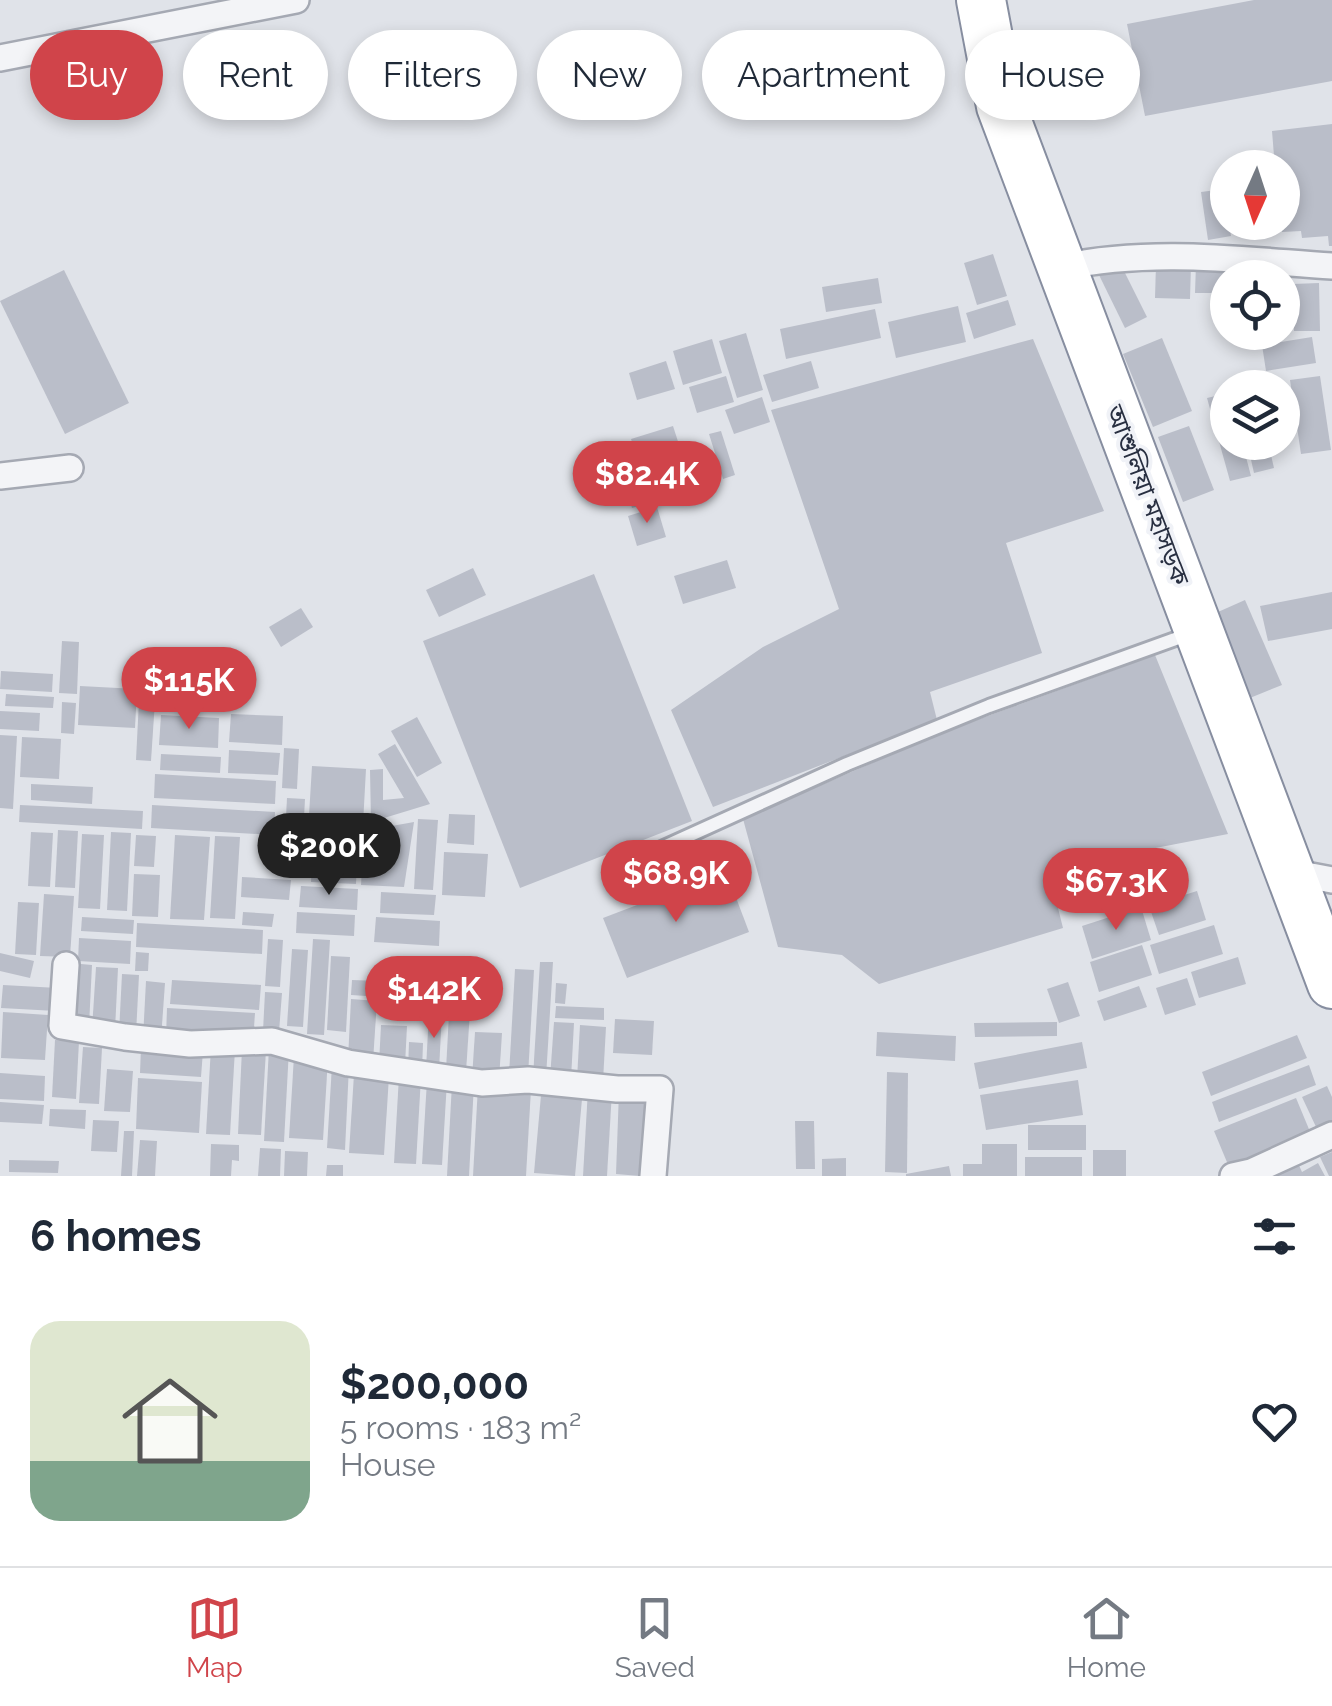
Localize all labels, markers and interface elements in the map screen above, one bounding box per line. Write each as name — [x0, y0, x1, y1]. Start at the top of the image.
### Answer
chip: Buy — [30, 30, 163, 120]
chip: Rent — [183, 30, 328, 120]
chip: Filters — [348, 30, 517, 120]
chip: New — [537, 30, 682, 120]
chip: Apartment — [702, 30, 945, 120]
chip: House — [965, 30, 1140, 120]
north arrow — [1210, 150, 1300, 240]
map controls — [1210, 150, 1300, 460]
button: locate — [1210, 260, 1300, 350]
button: layers — [1210, 370, 1300, 460]
street label: আশুলিয়া মহাসড়ক — [1100, 400, 1196, 590]
pin: $82.4K — [566, 441, 728, 526]
text: $82.4K — [595, 455, 699, 492]
pin: $115K — [119, 647, 259, 732]
text: $115K — [143, 661, 235, 698]
pin: $200K — [259, 813, 399, 898]
text: $200K — [279, 827, 379, 864]
pin: $68.9K — [595, 840, 757, 925]
pin: $67.3K — [1035, 848, 1197, 933]
text: $68.9K — [623, 854, 729, 891]
text: $67.3K — [1065, 862, 1167, 899]
pin: $142K — [364, 956, 504, 1041]
text: $142K — [387, 970, 481, 1007]
icon: filters — [1247, 1209, 1302, 1264]
text: 6 homes — [30, 1212, 201, 1261]
text: $200,000 — [340, 1360, 529, 1409]
icon: home — [110, 1361, 230, 1481]
icon: heart — [1247, 1394, 1302, 1449]
text: 5 rooms · 183 m² — [340, 1409, 581, 1446]
text: House — [340, 1446, 436, 1483]
tab: Map — [186, 1591, 243, 1684]
tab: Saved — [615, 1591, 695, 1684]
tab: Home — [1067, 1591, 1146, 1684]

